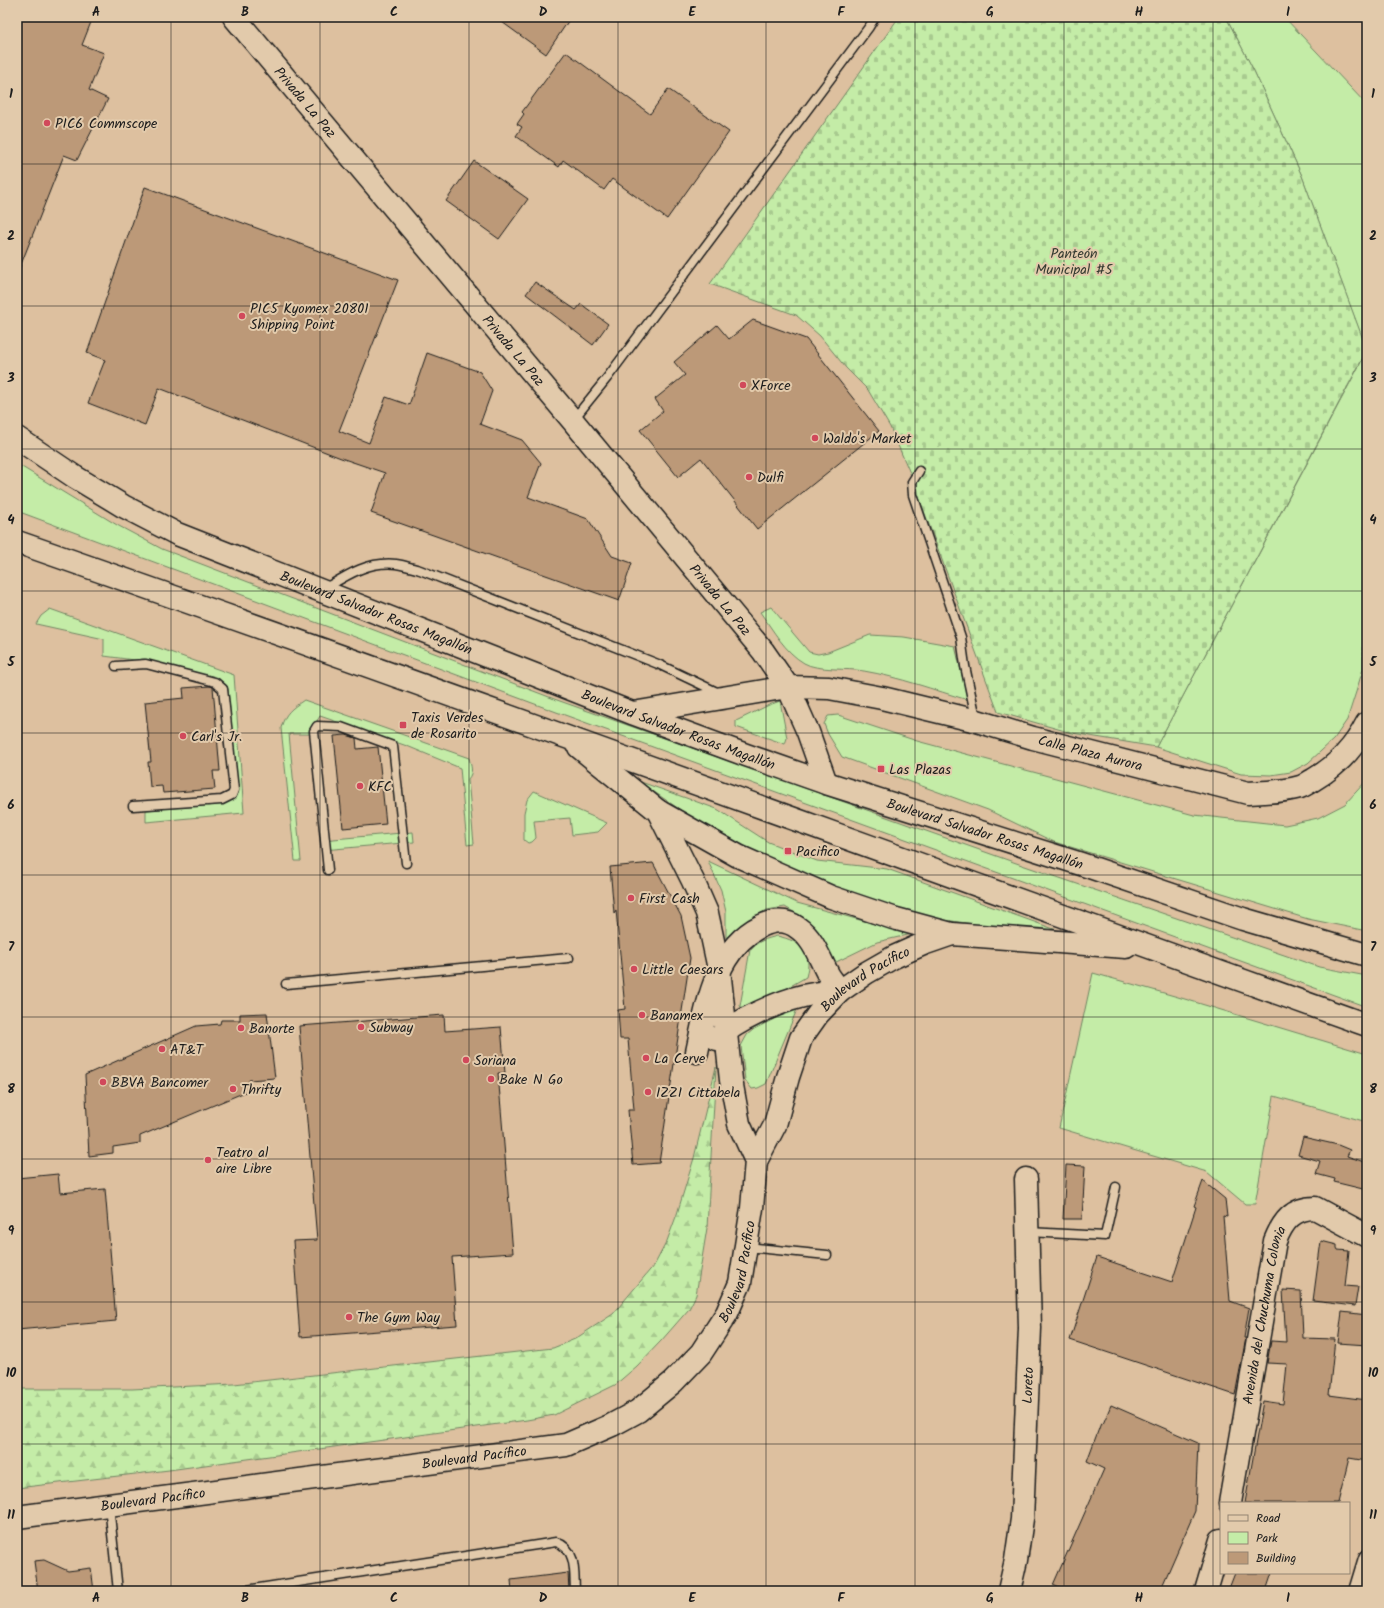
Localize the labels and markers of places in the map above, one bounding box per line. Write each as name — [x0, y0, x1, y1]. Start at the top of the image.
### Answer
place label: PIC6 Commscope — [55, 113, 158, 135]
marker: PIC6 Commscope — [42, 118, 52, 128]
place label: PIC5 Kyomex 20801 Shipping Point — [250, 298, 369, 336]
marker: PIC5 Kyomex 20801 Shipping Point — [237, 311, 247, 321]
place label: XForce — [751, 375, 791, 397]
marker: XForce — [738, 380, 748, 390]
place label: Waldo's Market — [823, 428, 912, 450]
marker: Waldo's Market — [810, 433, 820, 443]
place label: Dulfi — [757, 467, 784, 489]
marker: Dulfi — [744, 472, 754, 482]
place label: Taxis Verdes de Rosarito — [411, 707, 484, 745]
marker: Taxis Verdes de Rosarito — [398, 720, 408, 730]
place label: Carl's Jr. — [191, 726, 242, 748]
marker: Carl's Jr. — [178, 731, 188, 741]
place label: Las Plazas — [889, 759, 951, 781]
marker: Las Plazas — [876, 764, 886, 774]
place label: KFC — [368, 776, 392, 798]
marker: KFC — [355, 781, 365, 791]
place label: Pacifico — [796, 841, 840, 863]
marker: Pacifico — [783, 846, 793, 856]
place label: First Cash — [639, 888, 700, 910]
marker: First Cash — [626, 893, 636, 903]
place label: Little Caesars — [642, 959, 724, 981]
marker: Little Caesars — [629, 964, 639, 974]
place label: Banamex — [650, 1005, 704, 1027]
marker: Banamex — [637, 1010, 647, 1020]
place label: Subway — [369, 1017, 414, 1039]
place label: Banorte — [249, 1018, 295, 1040]
marker: Subway — [356, 1022, 366, 1032]
marker: Banorte — [236, 1023, 246, 1033]
place label: AT&T — [170, 1039, 205, 1061]
marker: AT&T — [157, 1044, 167, 1054]
place label: La Cerve — [654, 1048, 706, 1070]
place label: Soriana — [474, 1050, 516, 1072]
marker: La Cerve — [641, 1053, 651, 1063]
marker: Soriana — [461, 1055, 471, 1065]
place label: Bake N Go — [499, 1069, 563, 1091]
place label: BBVA Bancomer — [111, 1072, 209, 1094]
marker: Bake N Go — [486, 1074, 496, 1084]
marker: BBVA Bancomer — [98, 1077, 108, 1087]
place label: Thrifty — [241, 1079, 282, 1101]
place label: IZZI Cittabela — [656, 1082, 740, 1104]
marker: Thrifty — [228, 1084, 238, 1094]
marker: IZZI Cittabela — [643, 1087, 653, 1097]
place label: Teatro al aire Libre — [216, 1142, 272, 1180]
marker: Teatro al aire Libre — [203, 1155, 213, 1165]
place label: The Gym Way — [357, 1307, 440, 1329]
marker: The Gym Way — [344, 1312, 354, 1322]

